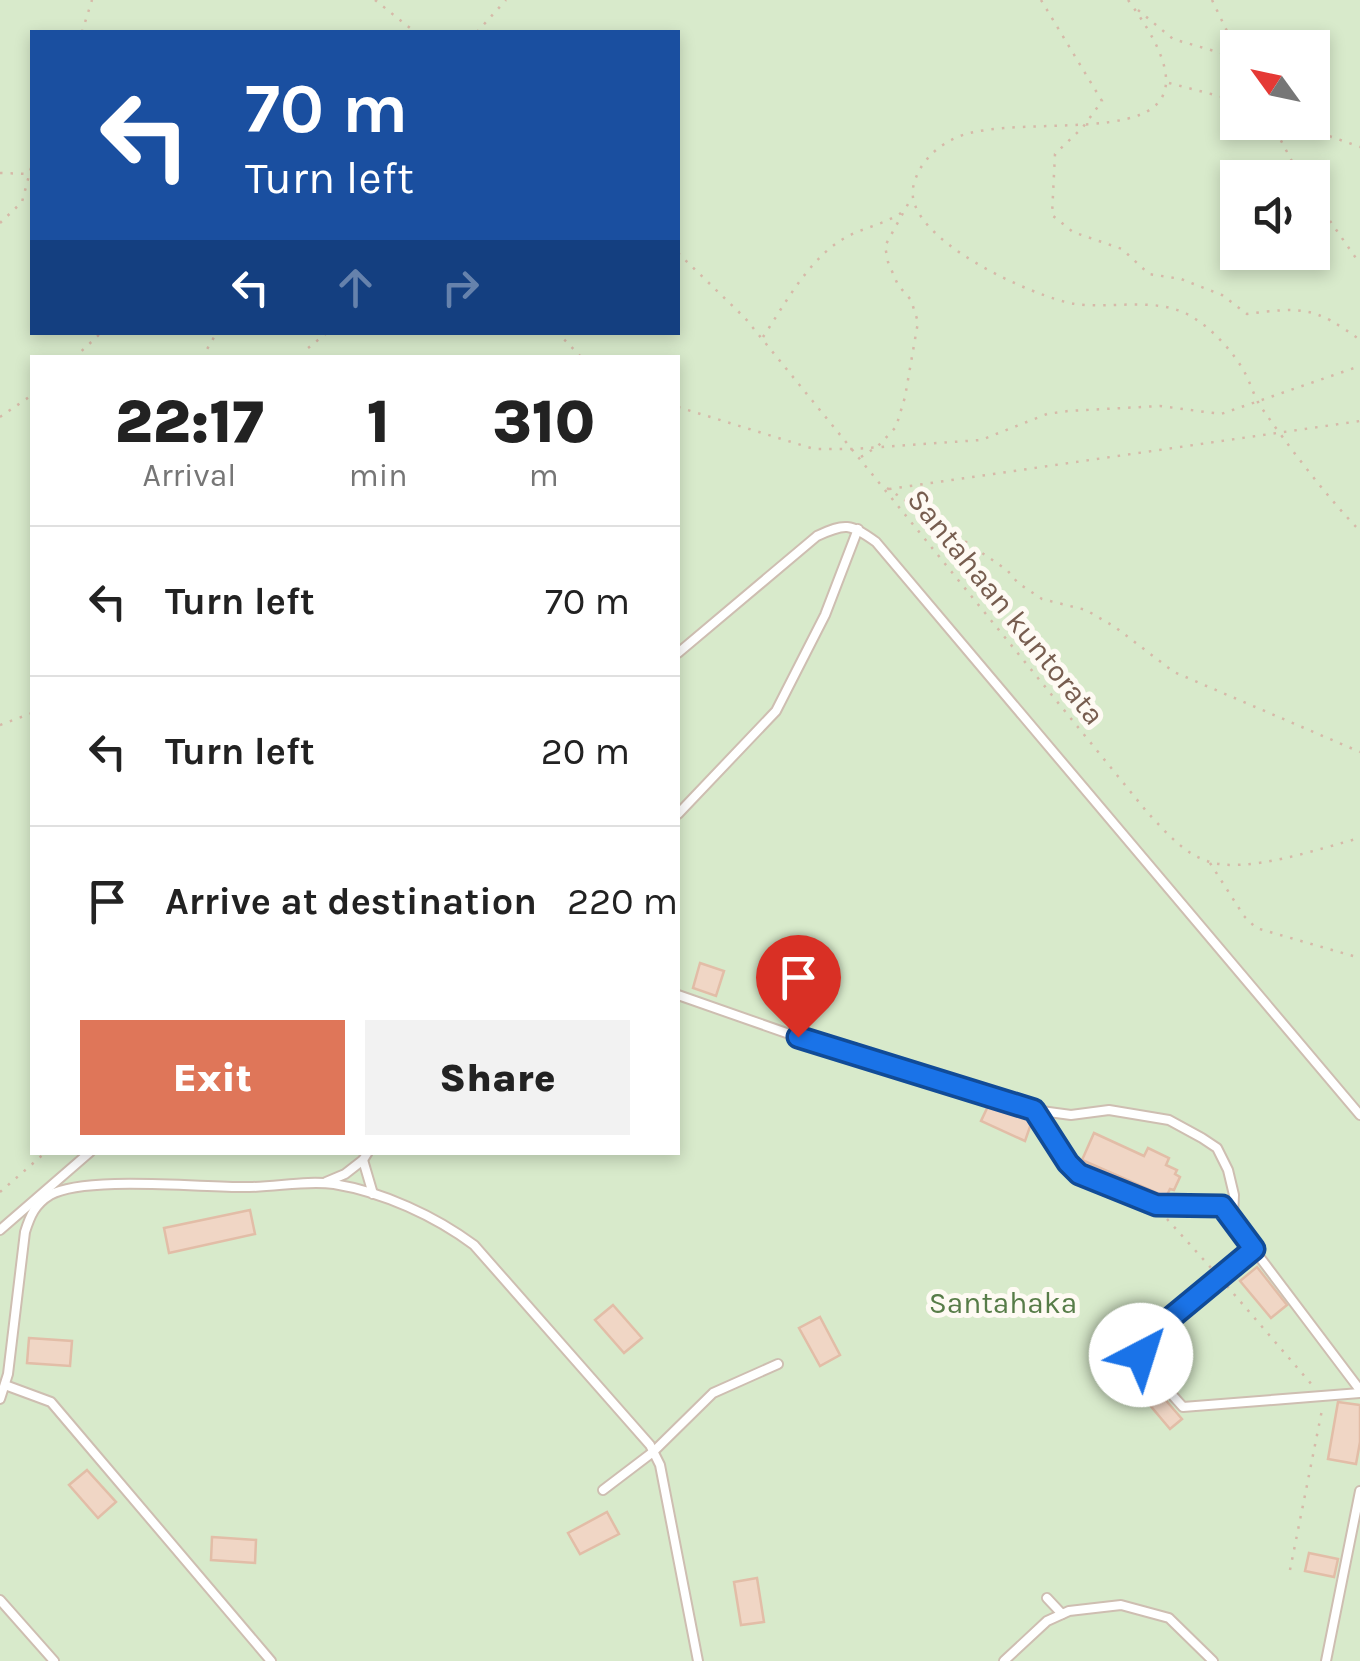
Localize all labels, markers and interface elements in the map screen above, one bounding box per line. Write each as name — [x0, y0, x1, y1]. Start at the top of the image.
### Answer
north arrow — [1220, 30, 1330, 140]
map controls — [1220, 30, 1330, 270]
text: 70 m — [245, 68, 408, 150]
icon: left — [80, 70, 210, 200]
text: Turn left — [245, 152, 414, 204]
button: sound — [1220, 160, 1330, 270]
icon: left — [223, 260, 278, 315]
icon: ahead — [328, 260, 383, 315]
icon: right — [433, 260, 488, 315]
text: 22:17 — [115, 387, 264, 457]
text: 1 — [367, 387, 390, 457]
text: 310 — [492, 387, 595, 457]
text: Arrival — [143, 457, 236, 494]
text: min — [349, 457, 408, 494]
text: m — [529, 457, 559, 494]
street label: Santahaan kuntorata — [900, 482, 1112, 732]
icon: left — [80, 574, 135, 629]
text: Turn left — [165, 579, 315, 624]
text: 70 m — [545, 579, 630, 624]
icon: left — [80, 724, 135, 779]
text: Turn left — [165, 729, 315, 774]
text: 20 m — [541, 729, 630, 774]
icon: arrive — [80, 874, 135, 929]
text: Arrive at destination — [165, 879, 537, 924]
text: 220 m — [567, 879, 678, 924]
pin — [756, 935, 841, 1038]
icon: arrive — [771, 950, 826, 1005]
button: Exit — [80, 1020, 345, 1135]
button: Share — [365, 1020, 630, 1135]
park label: Santahaka — [929, 1285, 1077, 1321]
position arrow — [1089, 1303, 1193, 1407]

